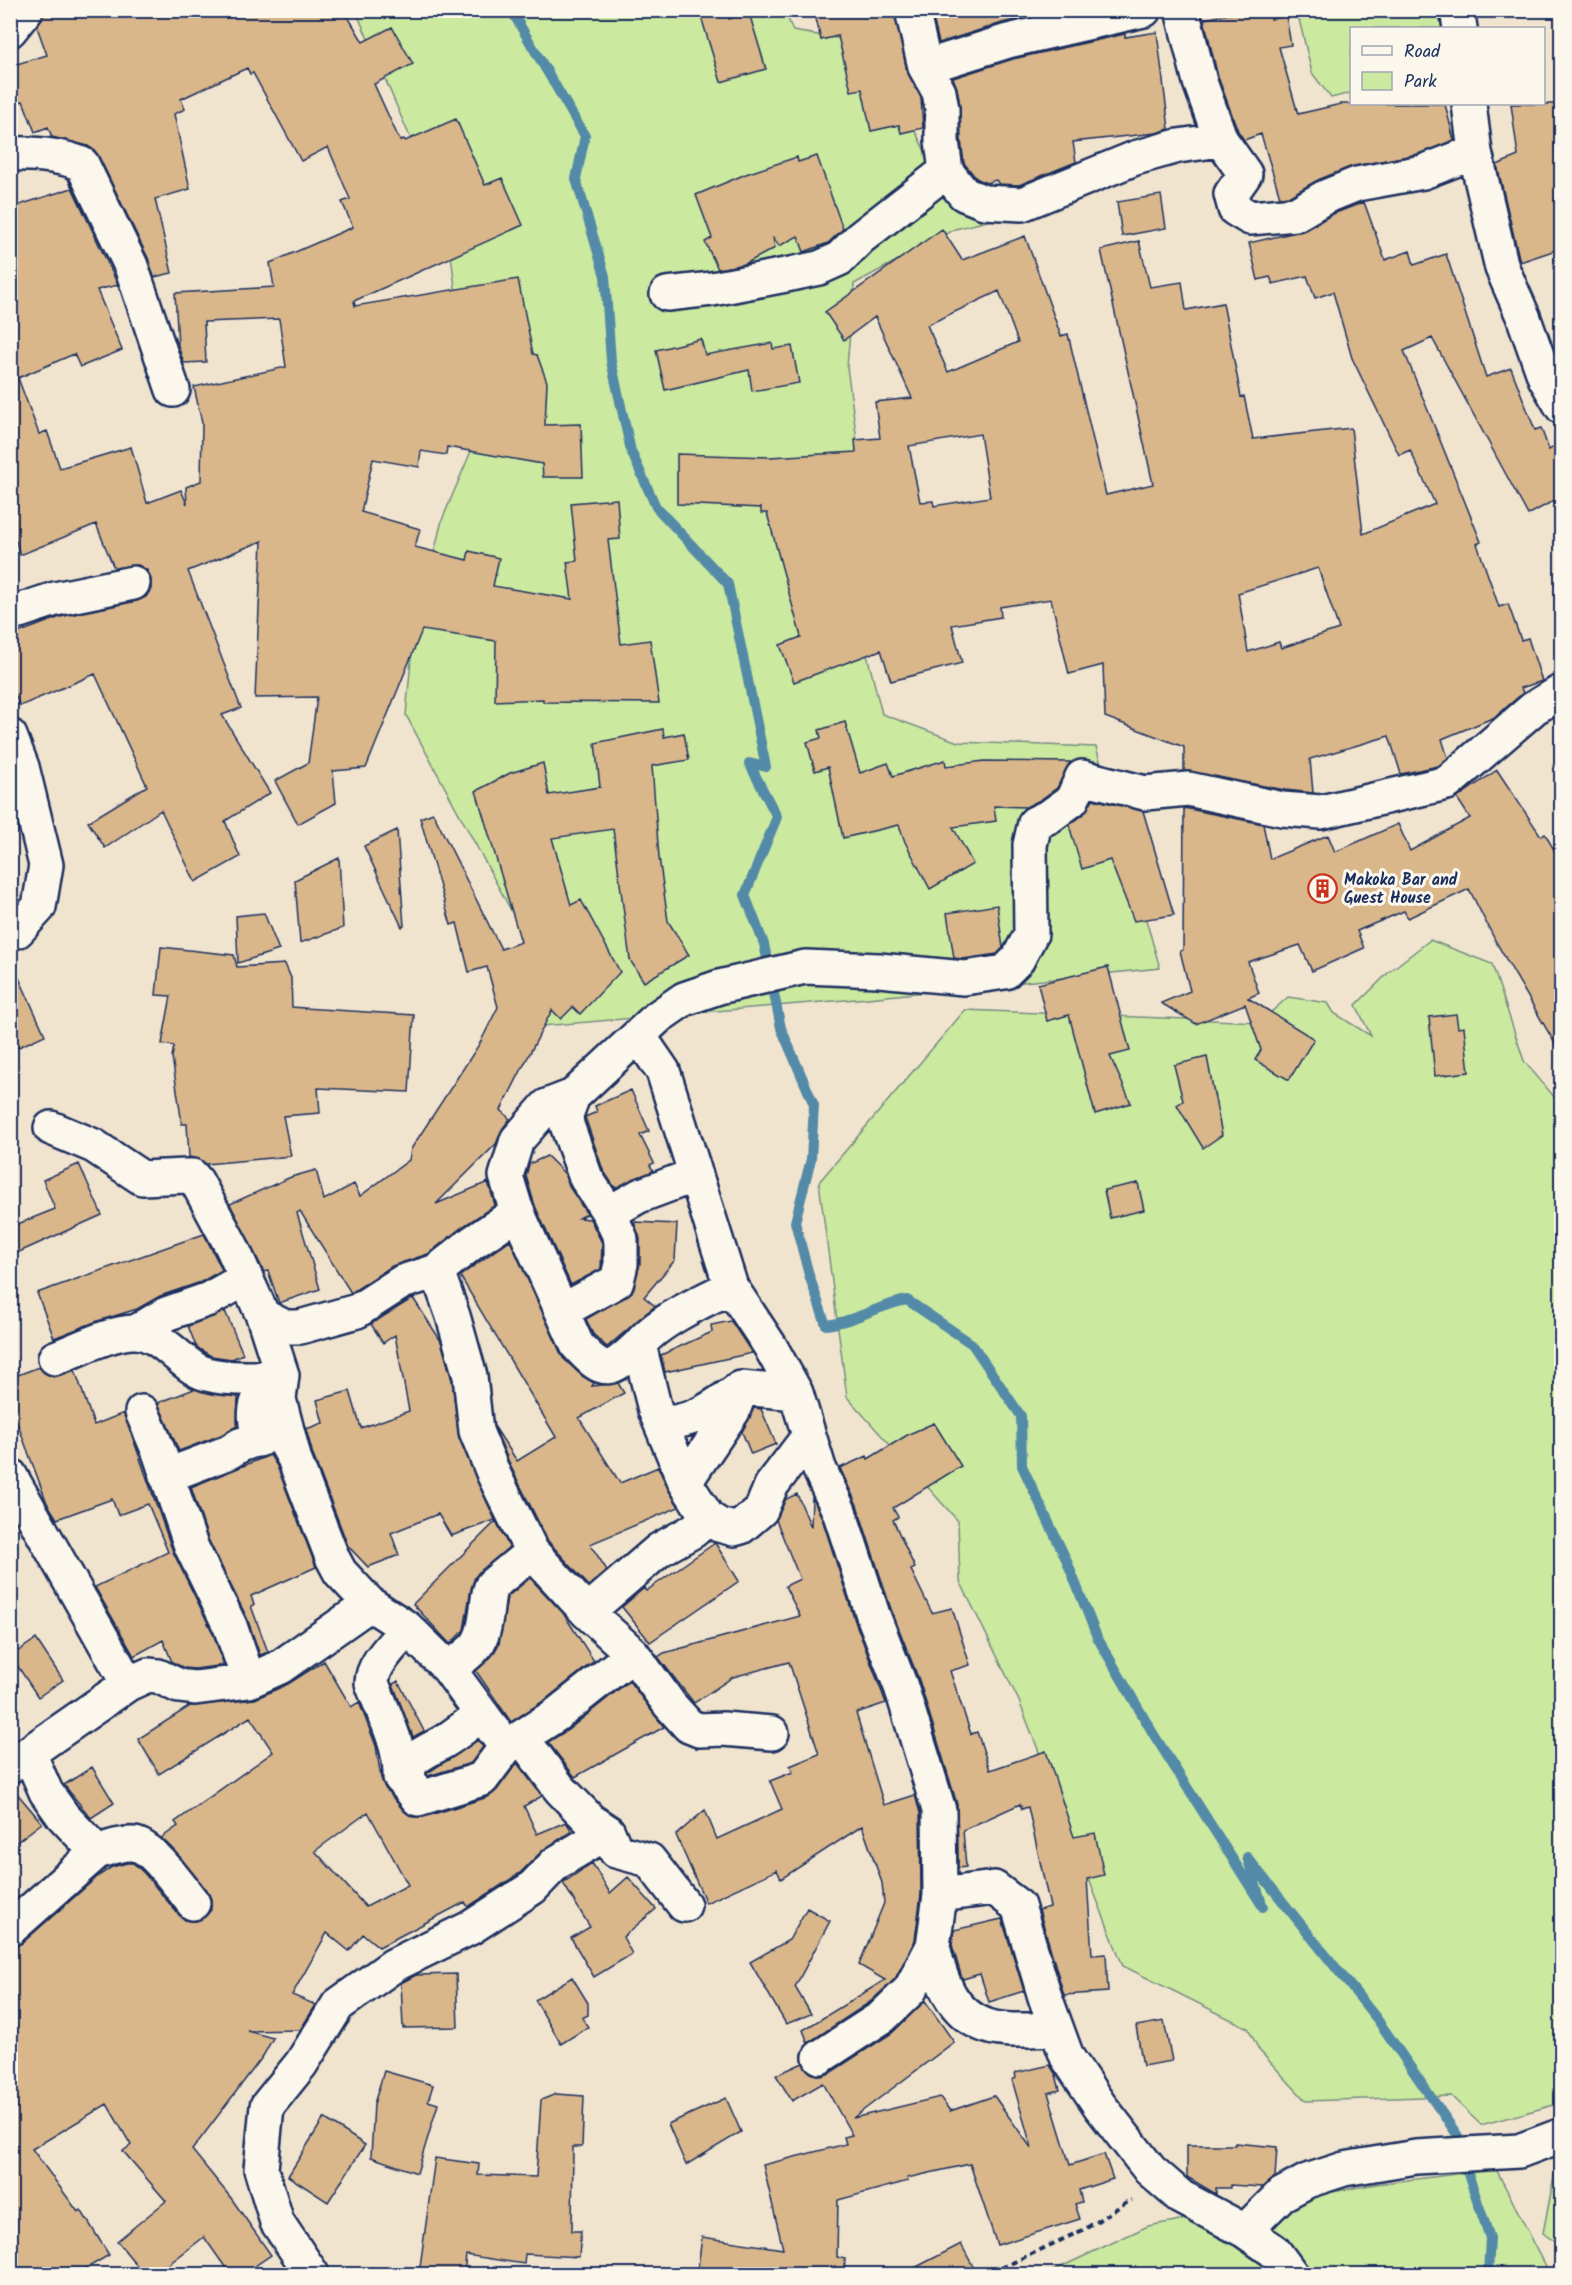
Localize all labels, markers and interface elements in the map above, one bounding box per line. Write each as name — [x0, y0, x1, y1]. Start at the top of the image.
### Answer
legend — [1350, 27, 1545, 105]
text: Road — [1404, 38, 1441, 67]
text: Park — [1404, 68, 1437, 97]
place label: Makoka Bar and Guest House — [1344, 868, 1458, 911]
building icon: Makoka Bar and Guest House — [1307, 873, 1339, 905]

